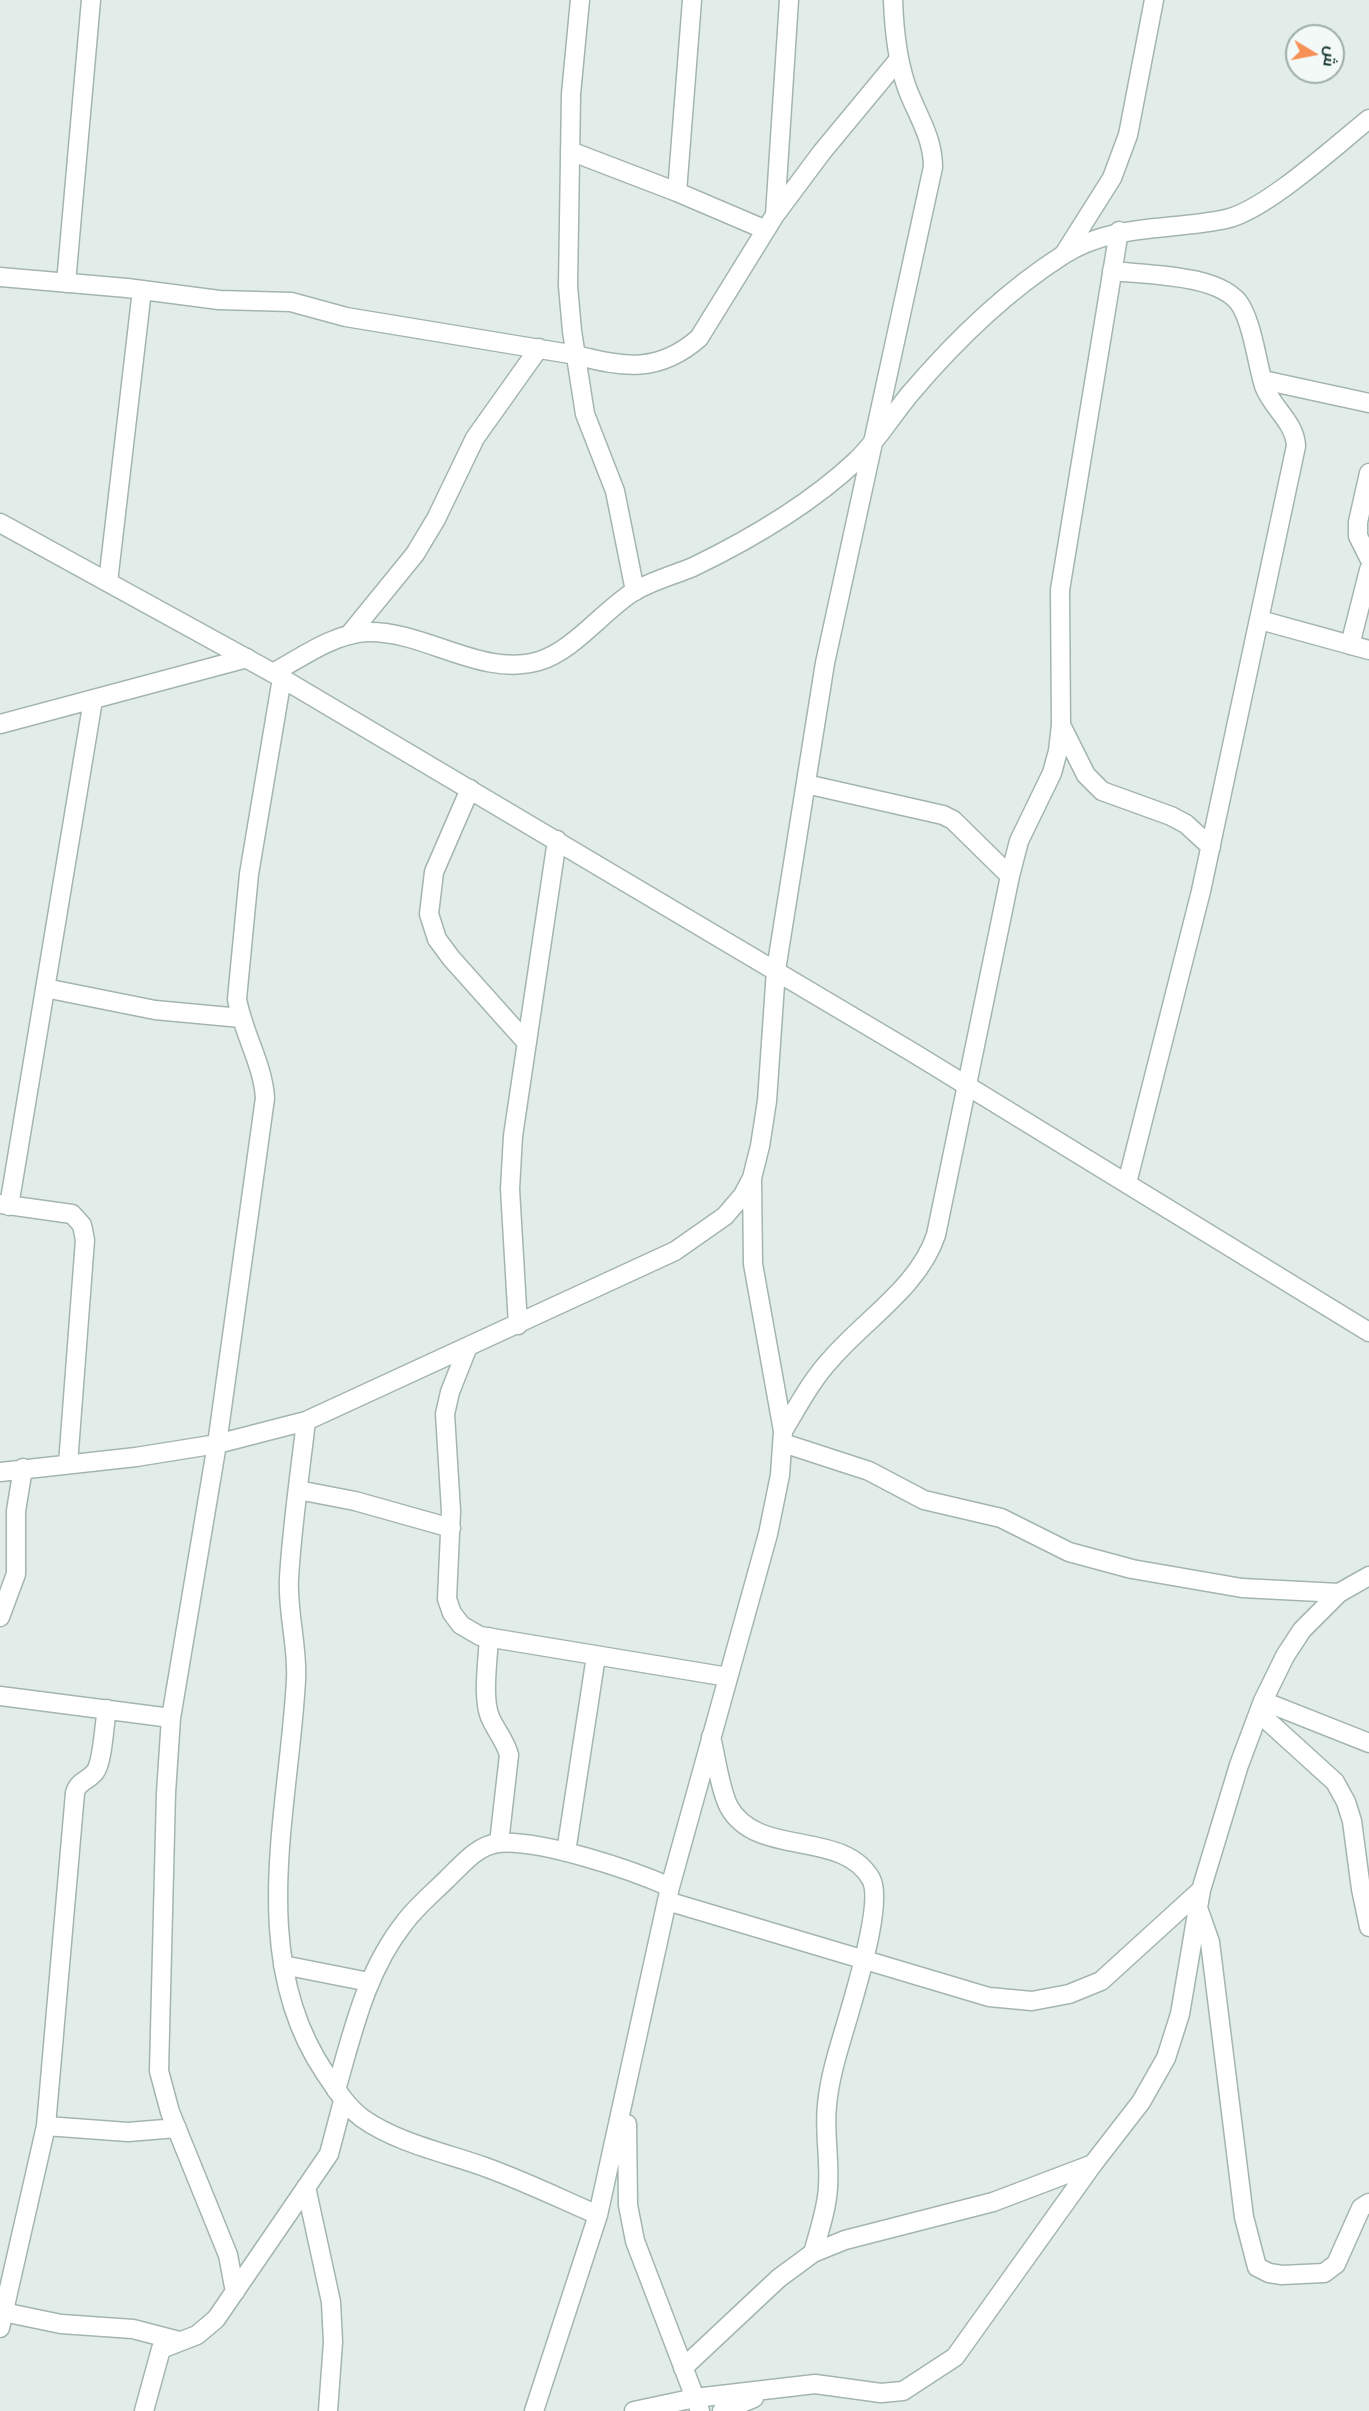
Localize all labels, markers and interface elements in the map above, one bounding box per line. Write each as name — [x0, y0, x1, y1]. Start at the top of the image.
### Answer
north arrow — [1285, 24, 1345, 84]
text: ش — [1319, 45, 1342, 69]

